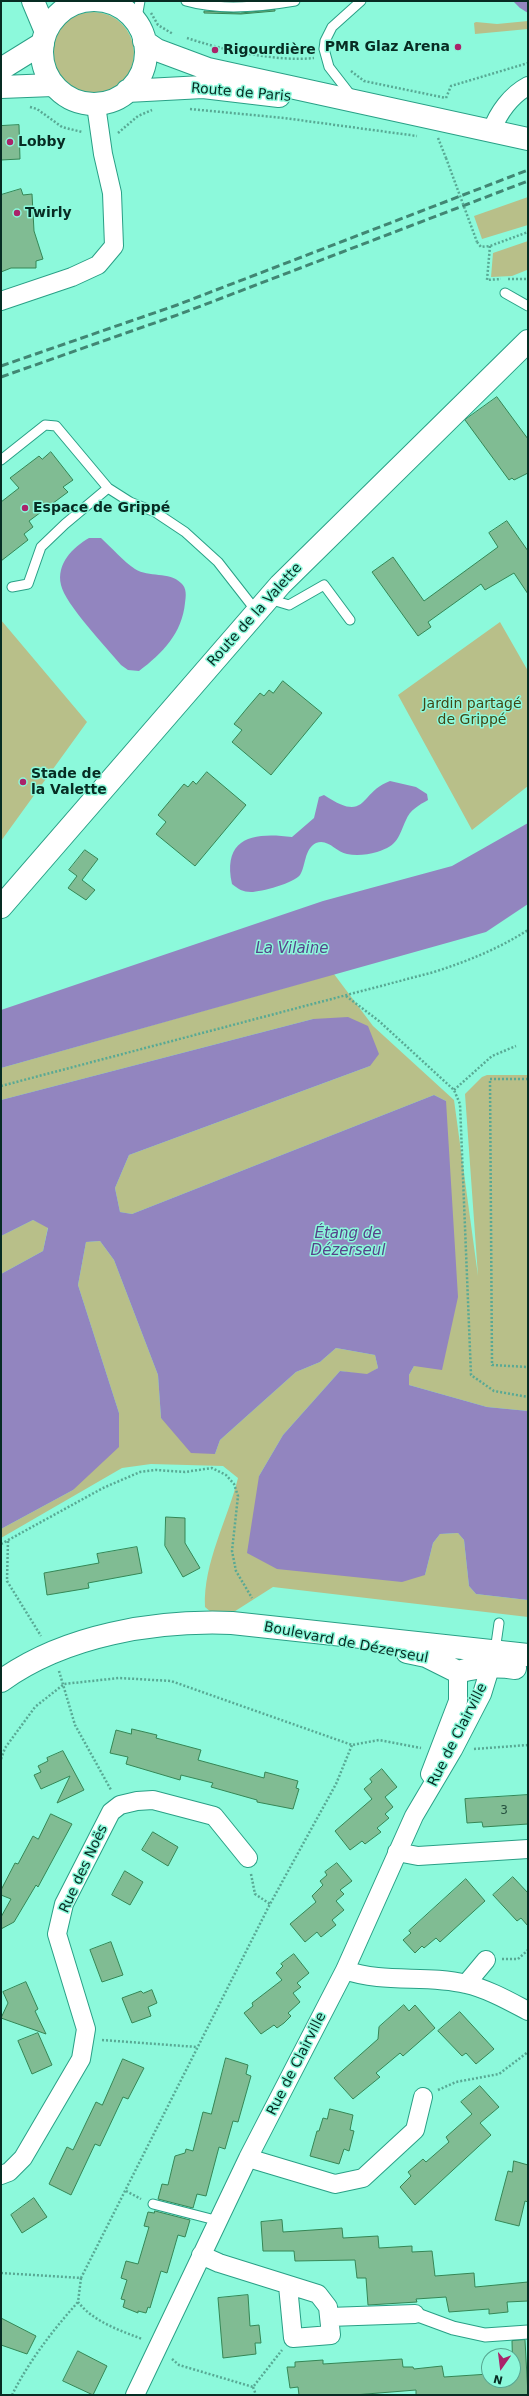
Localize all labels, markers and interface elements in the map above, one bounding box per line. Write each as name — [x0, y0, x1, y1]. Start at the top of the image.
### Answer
place label: PMR Glaz Arena — [325, 39, 450, 55]
place label: Rigourdière — [223, 42, 316, 58]
marker: PMR Glaz Arena — [453, 42, 463, 52]
marker: Rigourdière — [210, 45, 220, 55]
street label: Route de Paris — [190, 80, 292, 106]
place label: Lobby — [18, 134, 66, 150]
marker: Lobby — [5, 137, 15, 147]
place label: Twirly — [25, 205, 72, 221]
marker: Twirly — [12, 208, 22, 218]
place label: Espace de Grippé — [33, 500, 170, 516]
marker: Espace de Grippé — [20, 503, 30, 513]
street label: Route de la Valette — [204, 560, 306, 670]
park label: Jardin partagé de Grippé — [422, 696, 522, 728]
place label: Stade de la Valette — [31, 766, 107, 798]
marker: Stade de la Valette — [18, 777, 28, 787]
water label: La Vilaine — [255, 940, 329, 958]
water label: Étang de Dézerseul — [311, 1225, 385, 1260]
street label: Boulevard de Dézerseul — [262, 1619, 430, 1667]
street label: Rue de Clairville — [425, 1681, 491, 1789]
house number: 3 — [500, 1804, 508, 1818]
street label: Rue des Noës — [56, 1822, 112, 1916]
street label: Rue de Clairville — [264, 2010, 330, 2118]
north arrow — [481, 2348, 521, 2388]
text: N — [492, 2372, 504, 2387]

